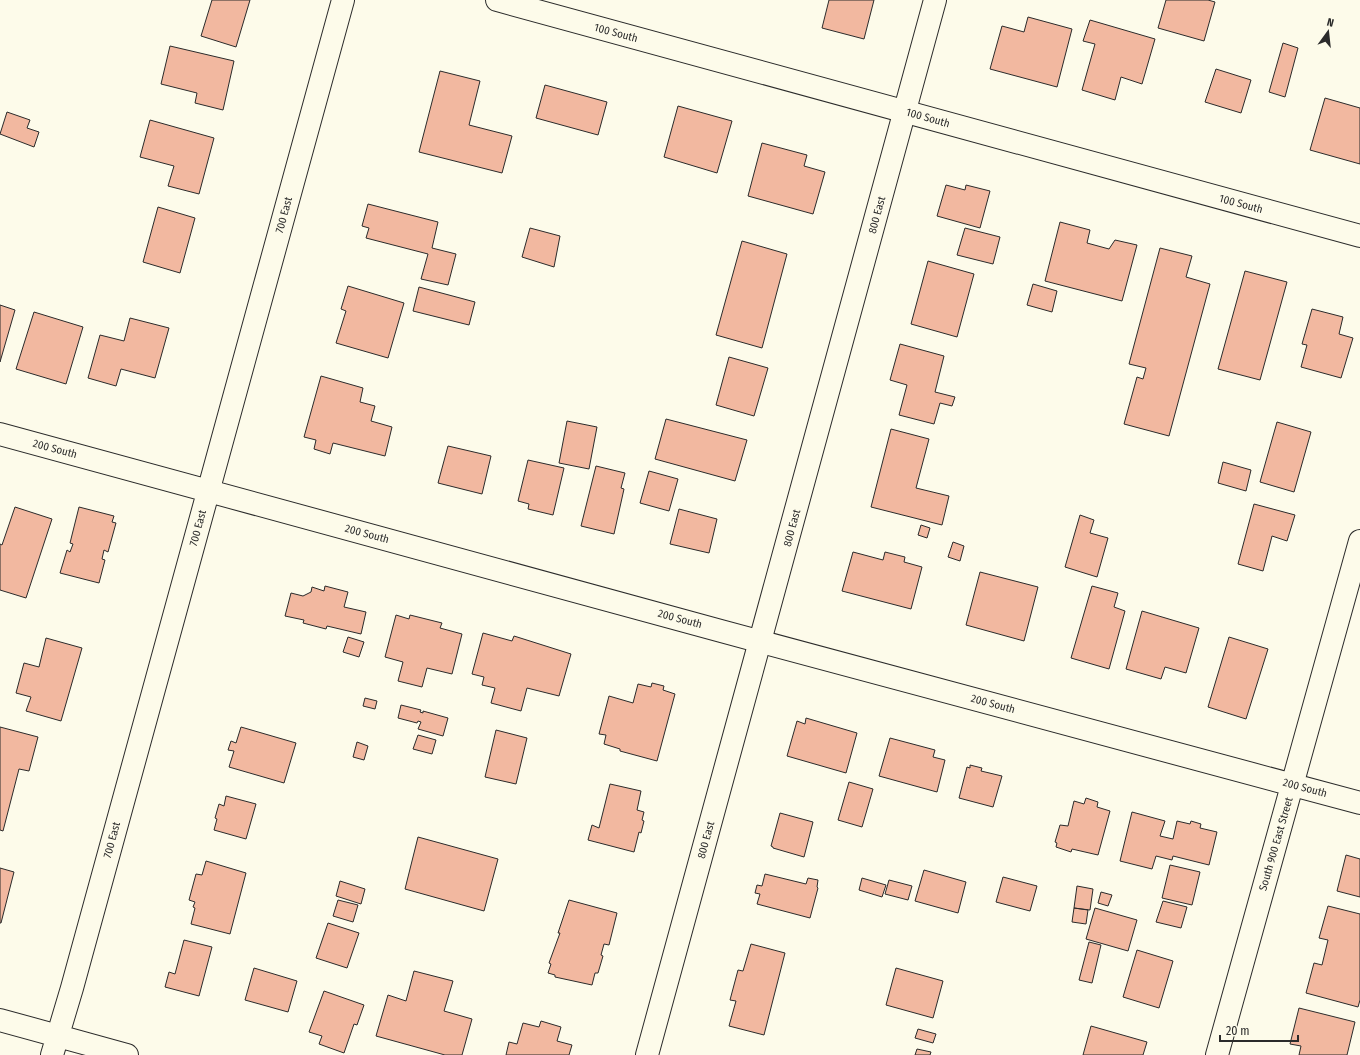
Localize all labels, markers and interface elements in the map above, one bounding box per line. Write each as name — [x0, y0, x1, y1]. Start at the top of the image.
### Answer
north arrow — [1308, 12, 1348, 52]
text: N — [1326, 16, 1335, 30]
street label: 100 South — [593, 21, 639, 45]
street label: 100 South — [905, 106, 951, 130]
street label: 100 South — [1218, 192, 1264, 216]
street label: 800 East — [866, 194, 888, 235]
street label: 700 East — [273, 195, 295, 235]
street label: 200 South — [31, 437, 79, 461]
street label: 800 East — [781, 507, 803, 548]
street label: 700 East — [187, 508, 209, 548]
street label: 200 South — [343, 522, 391, 546]
street label: 200 South — [656, 607, 704, 631]
street label: 200 South — [969, 692, 1017, 716]
street label: 200 South — [1281, 776, 1329, 800]
street label: South 900 East Street — [1256, 795, 1296, 892]
street label: 800 East — [695, 819, 717, 860]
street label: 700 East — [101, 820, 123, 860]
scale bar — [1220, 1017, 1298, 1043]
text: 20 m — [1226, 1024, 1250, 1038]

